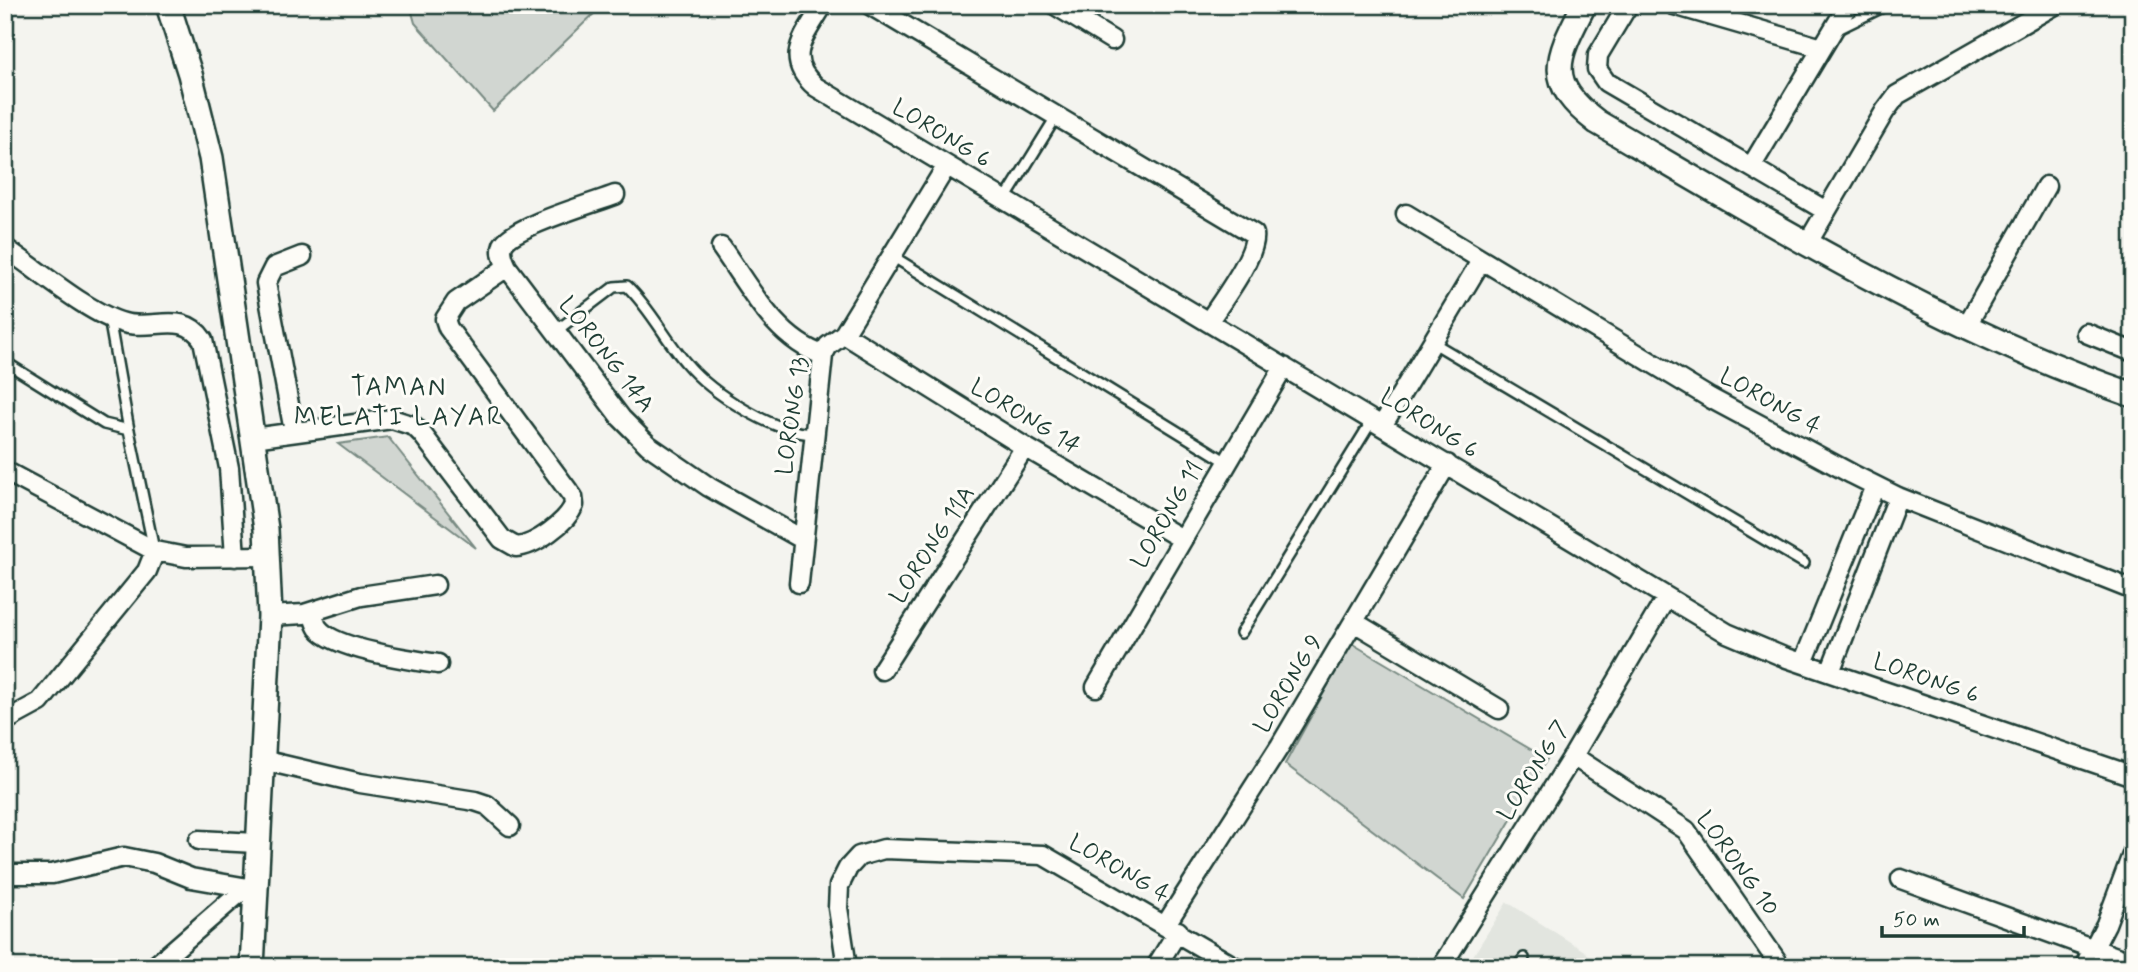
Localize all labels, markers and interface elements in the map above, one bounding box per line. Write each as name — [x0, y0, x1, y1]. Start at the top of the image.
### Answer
street label: LORONG 6 — [886, 92, 996, 176]
street label: LORONG 14A — [551, 291, 661, 419]
street label: LORONG 13 — [769, 355, 817, 477]
street label: LORONG 4 — [1714, 361, 1826, 443]
district label: TAMAN MELATI LAYAR — [294, 371, 504, 435]
street label: LORONG 14 — [964, 372, 1086, 462]
street label: LORONG 6 — [1374, 382, 1484, 466]
street label: LORONG 11 — [1125, 456, 1211, 574]
street label: LORONG 11A — [883, 480, 983, 610]
street label: LORONG 9 — [1247, 629, 1331, 739]
street label: LORONG 6 — [1869, 646, 1983, 712]
street label: LORONG 7 — [1491, 715, 1577, 827]
street label: LORONG 10 — [1688, 805, 1786, 923]
street label: LORONG 4 — [1063, 828, 1175, 910]
scale bar — [1882, 895, 2024, 939]
text: 50 m — [1893, 906, 1940, 934]

